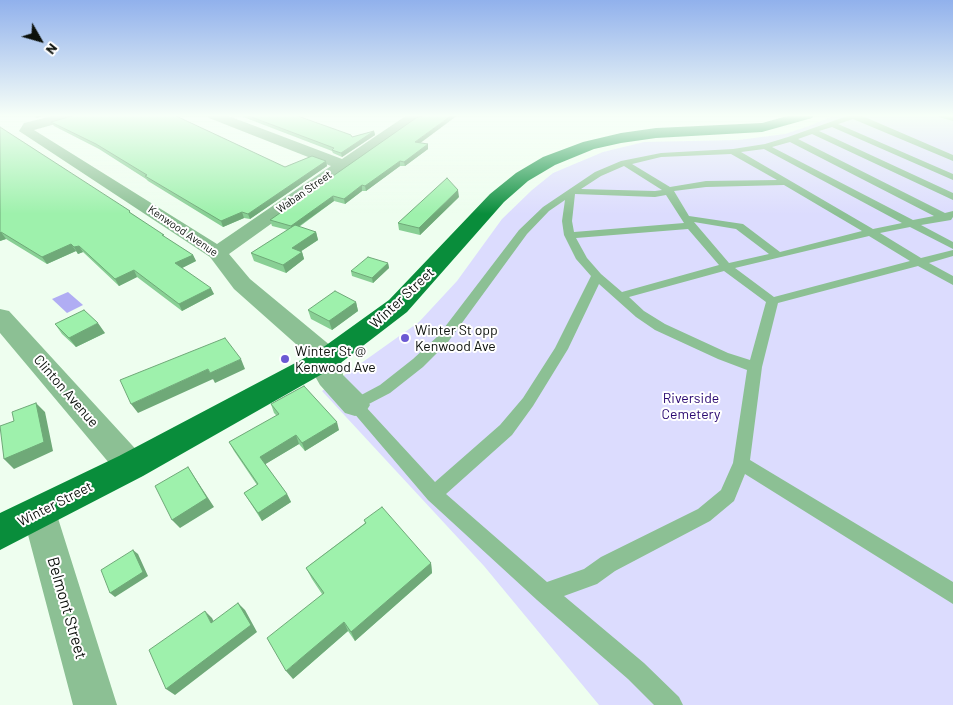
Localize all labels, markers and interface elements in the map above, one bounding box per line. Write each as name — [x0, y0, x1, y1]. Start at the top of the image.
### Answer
north arrow — [15, 15, 65, 65]
text: N — [43, 41, 62, 58]
street label: Waban Street — [274, 168, 334, 216]
street label: Kenwood Avenue — [146, 203, 220, 259]
street label: Winter Street — [366, 264, 438, 332]
place label: Winter St opp Kenwood Ave — [415, 322, 498, 354]
marker: Winter St opp Kenwood Ave — [399, 332, 411, 344]
place label: Winter St @ Kenwood Ave — [295, 343, 376, 376]
street label: Clinton Avenue — [30, 351, 102, 431]
marker: Winter St @ Kenwood Ave — [279, 353, 291, 365]
park label: Riverside Cemetery — [661, 390, 721, 422]
street label: Winter Street — [15, 478, 95, 530]
street label: Belmont Street — [43, 555, 91, 661]

